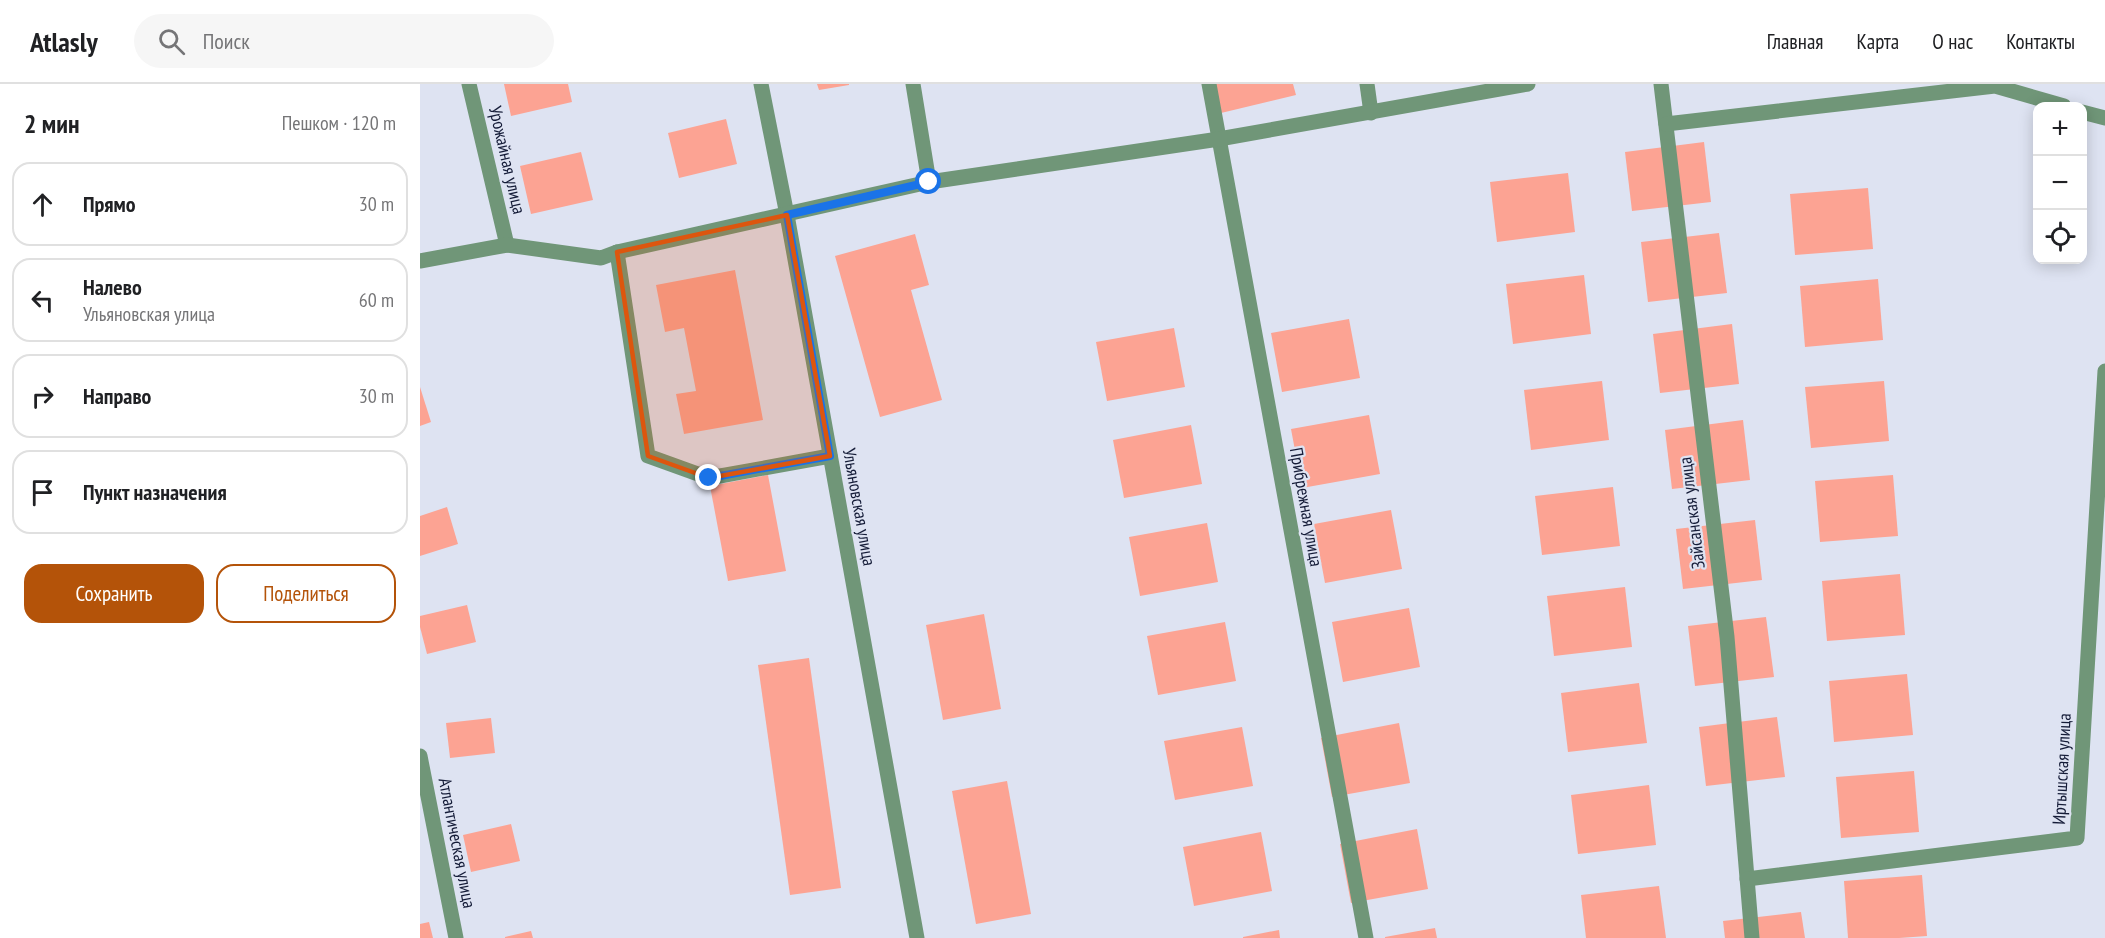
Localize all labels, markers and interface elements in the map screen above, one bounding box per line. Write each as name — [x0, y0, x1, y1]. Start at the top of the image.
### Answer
search box — [134, 14, 554, 68]
text: Atlasly — [30, 23, 98, 60]
icon: search — [155, 25, 188, 58]
text: Поиск — [203, 27, 250, 55]
text: Главная — [1767, 28, 1823, 55]
text: Карта — [1856, 28, 1899, 55]
text: О нас — [1932, 28, 1973, 55]
text: Контакты — [2006, 28, 2075, 55]
map controls — [2033, 102, 2087, 264]
button: + — [2033, 102, 2087, 156]
street label: Урожайная улица — [484, 104, 531, 216]
text: 2 мин — [24, 107, 79, 140]
text: Пешком · 120 m — [282, 110, 396, 136]
button: − — [2033, 156, 2087, 210]
route start — [915, 168, 941, 194]
icon: ahead — [26, 188, 59, 221]
text: Прямо — [83, 190, 136, 218]
text: 30 m — [359, 191, 394, 217]
button: locate — [2033, 210, 2087, 264]
text: Налево — [83, 273, 142, 301]
icon: left — [26, 284, 59, 317]
text: 60 m — [359, 287, 394, 313]
text: Ульяновская улица — [83, 301, 215, 327]
icon: right — [26, 380, 59, 413]
text: Направо — [83, 382, 151, 410]
text: 30 m — [359, 383, 394, 409]
street label: Ульяновская улица — [838, 446, 881, 567]
street label: Прибрежная улица — [1285, 446, 1328, 568]
street label: Зайсанская улица — [1673, 456, 1710, 570]
route end — [695, 464, 721, 490]
icon: arrive — [26, 476, 59, 509]
text: Пункт назначения — [83, 478, 227, 506]
button: Сохранить — [24, 564, 204, 623]
button: Поделиться — [216, 564, 396, 623]
street label: Иртышская улица — [2047, 713, 2076, 825]
street label: Атлантическая улица — [434, 776, 481, 910]

